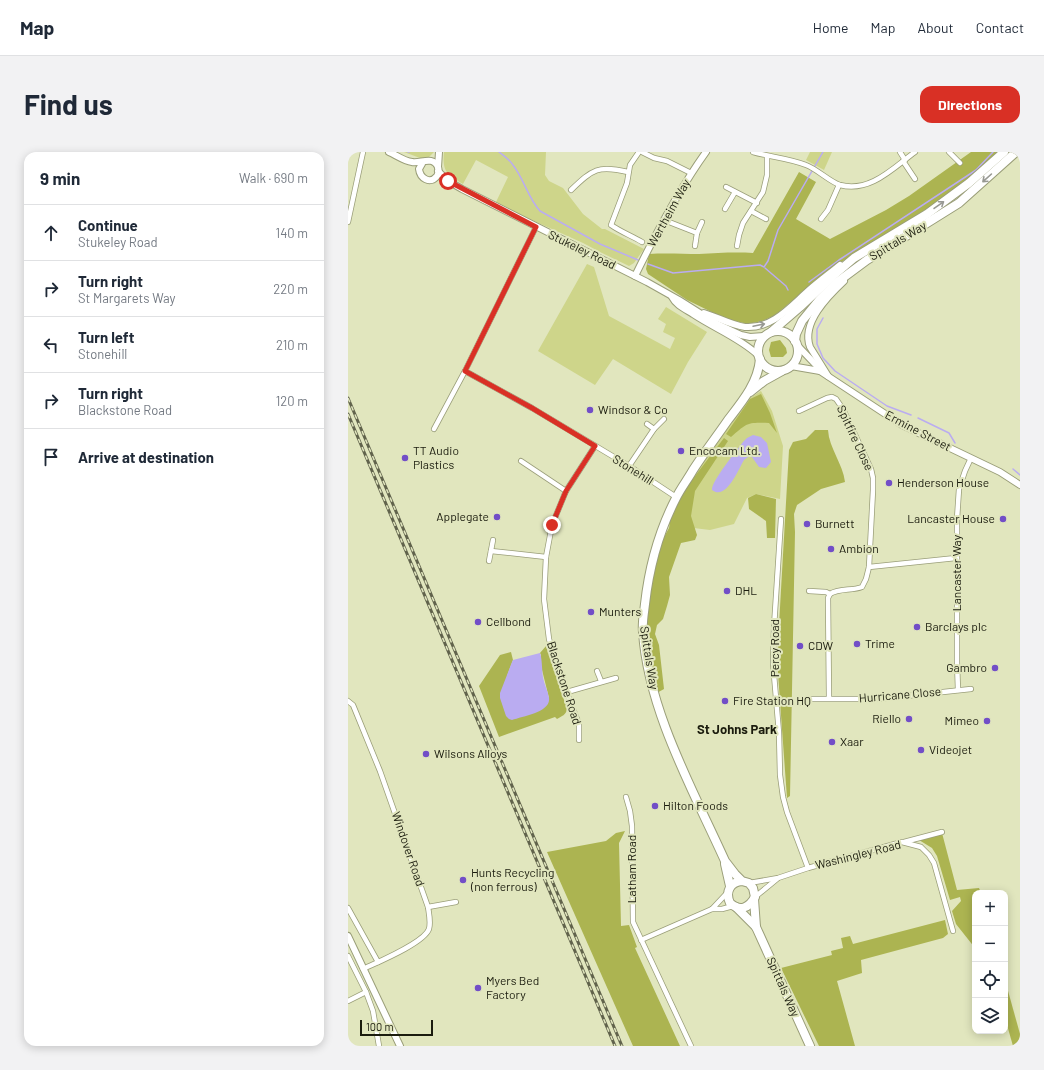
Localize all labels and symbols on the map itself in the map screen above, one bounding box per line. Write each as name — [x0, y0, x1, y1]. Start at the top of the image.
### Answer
route start — [439, 172, 457, 190]
one-way arrow — [982, 174, 993, 183]
street label: Wertheim Way — [644, 176, 693, 249]
one-way arrow — [934, 201, 945, 209]
street label: Spittals Way — [866, 217, 929, 263]
street label: Stukeley Road — [546, 227, 619, 271]
one-way arrow — [752, 320, 765, 328]
place label: Windsor & Co — [598, 402, 668, 416]
street label: Spitfire Close — [835, 403, 877, 472]
marker: Windsor & Co — [585, 405, 595, 415]
street label: Ermine Street — [883, 407, 954, 453]
place label: TT Audio Plastics — [413, 443, 459, 471]
place label: Encocam Ltd. — [689, 443, 761, 457]
marker: Encocam Ltd. — [676, 446, 686, 456]
street label: Stonehill — [610, 451, 657, 487]
marker: TT Audio Plastics — [400, 453, 410, 463]
place label: Henderson House — [897, 475, 989, 489]
marker: Henderson House — [884, 478, 894, 488]
place label: Applegate — [436, 509, 489, 523]
place label: Lancaster House — [907, 511, 995, 525]
marker: Applegate — [492, 512, 502, 522]
marker: Lancaster House — [998, 514, 1008, 524]
route end — [543, 516, 561, 534]
place label: Burnett — [815, 516, 855, 530]
marker: Burnett — [802, 519, 812, 529]
street label: Lancaster Way — [949, 534, 963, 611]
place label: Ambion — [839, 541, 879, 555]
marker: Ambion — [826, 544, 836, 554]
place label: DHL — [735, 583, 757, 597]
marker: DHL — [722, 586, 732, 596]
place label: Munters — [599, 604, 641, 618]
marker: Munters — [586, 607, 596, 617]
place label: Cellbond — [486, 614, 531, 628]
marker: Cellbond — [473, 617, 483, 627]
street label: Percy Road — [767, 619, 781, 677]
place label: Barclays plc — [925, 619, 987, 633]
marker: Barclays plc — [912, 622, 922, 632]
street label: Spittals Way — [638, 625, 662, 691]
place label: Trime — [865, 636, 895, 650]
place label: CDW — [808, 638, 833, 652]
street label: Blackstone Road — [545, 639, 585, 726]
marker: Trime — [852, 639, 862, 649]
marker: CDW — [795, 641, 805, 651]
place label: Gambro — [946, 660, 987, 674]
marker: Gambro — [990, 663, 1000, 673]
street label: Hurricane Close — [858, 683, 942, 705]
place label: Fire Station HQ — [733, 693, 811, 707]
marker: Fire Station HQ — [720, 696, 730, 706]
place label: Riello — [872, 711, 901, 725]
place label: Mimeo — [945, 713, 979, 727]
marker: Riello — [904, 714, 914, 724]
marker: Mimeo — [982, 716, 992, 726]
district label: St Johns Park — [697, 721, 777, 737]
place label: Xaar — [840, 734, 864, 748]
marker: Xaar — [827, 737, 837, 747]
place label: Videojet — [929, 742, 972, 756]
marker: Videojet — [916, 745, 926, 755]
place label: Wilsons Alloys — [434, 746, 508, 760]
marker: Wilsons Alloys — [421, 749, 431, 759]
place label: Hilton Foods — [663, 798, 728, 812]
marker: Hilton Foods — [650, 801, 660, 811]
street label: Windover Road — [390, 810, 428, 888]
street label: Latham Road — [624, 835, 638, 903]
street label: Washingley Road — [813, 837, 902, 871]
place label: Hunts Recycling (non ferrous) — [470, 865, 554, 893]
marker: Hunts Recycling (non ferrous) — [458, 875, 468, 885]
street label: Spittals Way — [764, 954, 804, 1019]
place label: Myers Bed Factory — [486, 973, 539, 1001]
marker: Myers Bed Factory — [473, 983, 483, 993]
scale bar — [360, 1018, 433, 1037]

